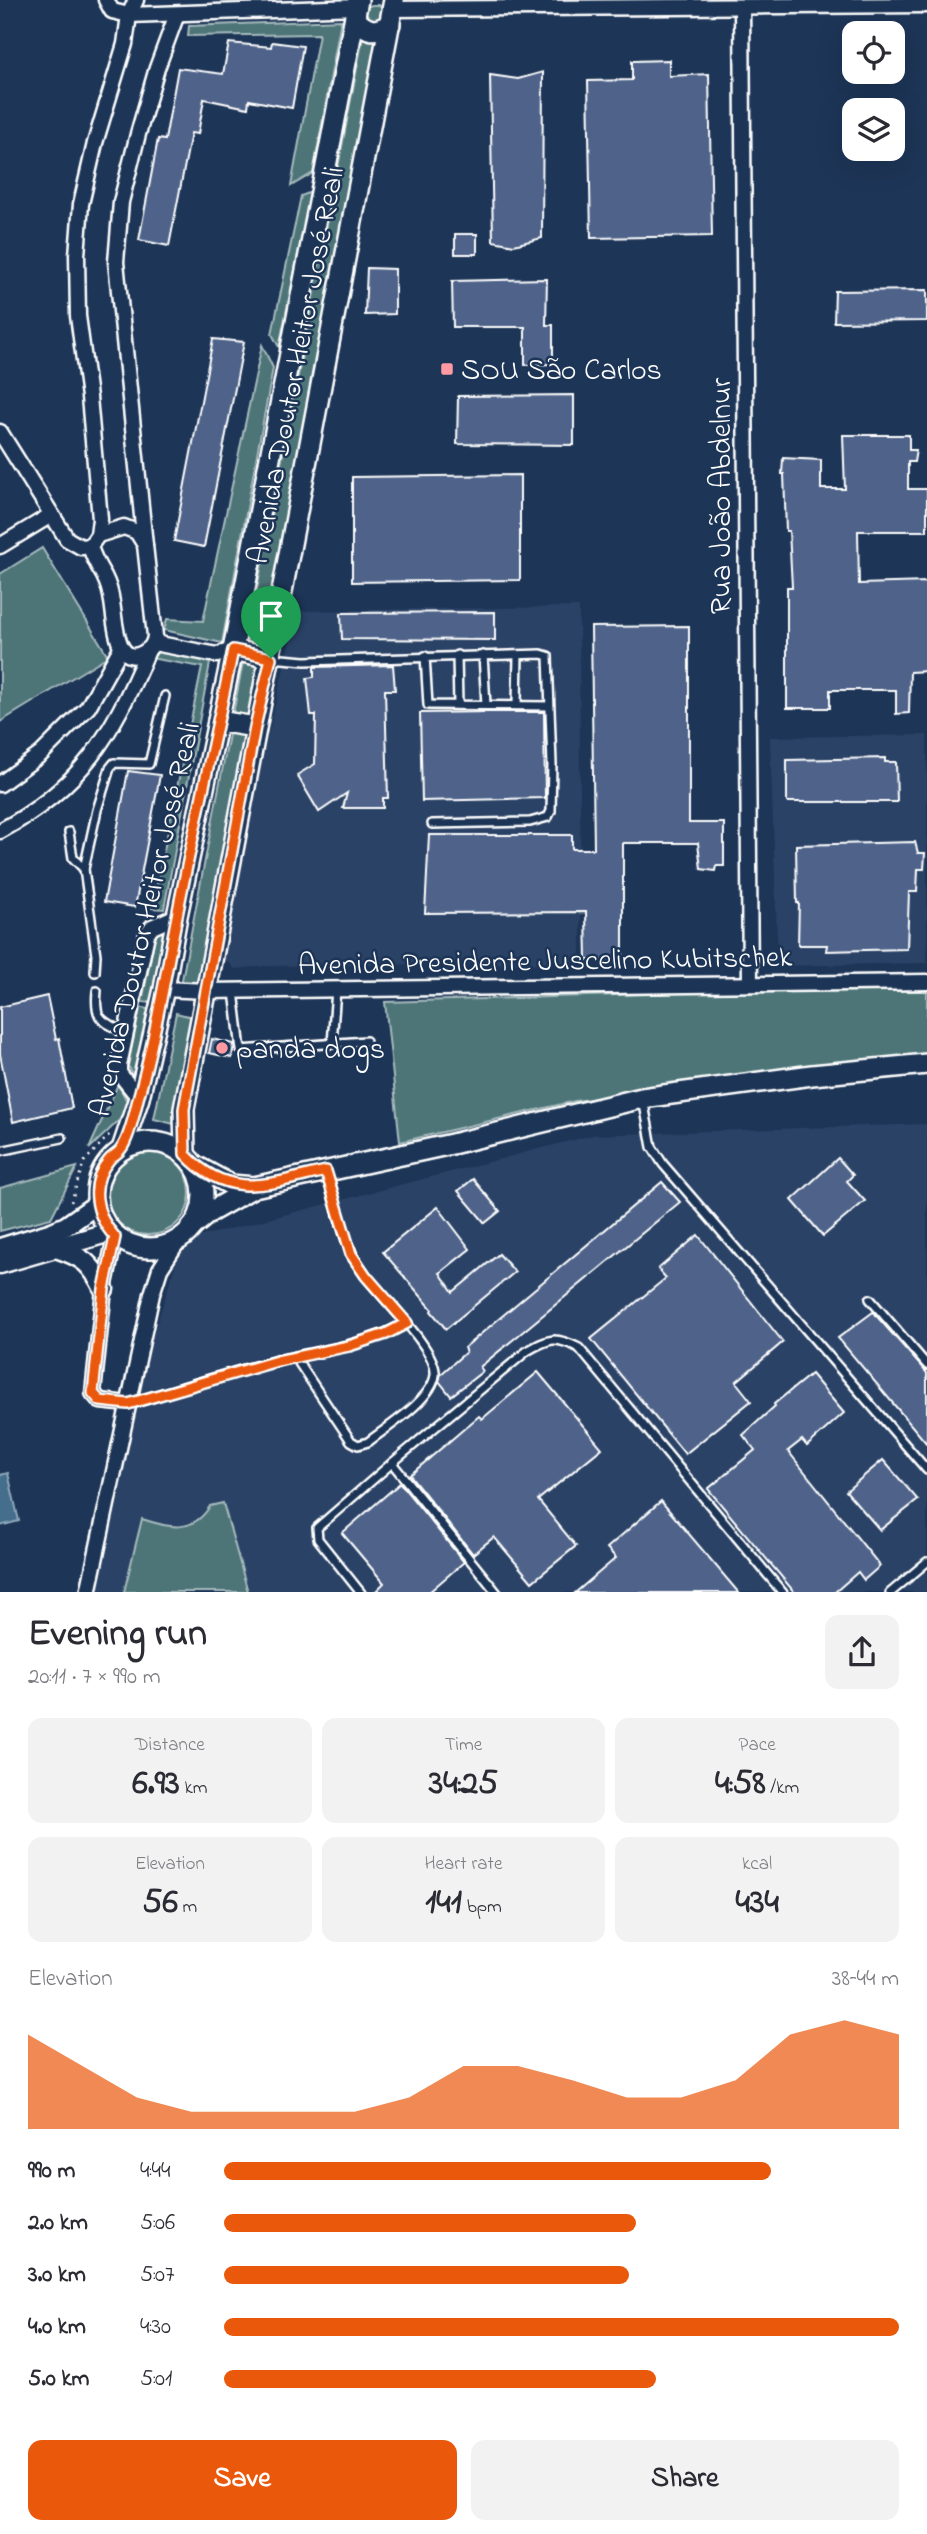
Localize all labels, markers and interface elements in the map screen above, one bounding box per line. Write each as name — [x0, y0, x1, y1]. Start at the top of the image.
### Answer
map controls — [842, 21, 905, 161]
button: locate — [842, 21, 905, 84]
button: layers — [842, 98, 905, 161]
street label: Avenida Doutor Heitor José Reali — [238, 163, 358, 568]
place label: SOU São Carlos — [461, 350, 662, 394]
marker: SOU São Carlos — [439, 361, 455, 377]
street label: Rua João Abdelnur — [701, 377, 745, 614]
pin — [241, 586, 301, 658]
icon: arrive — [252, 597, 290, 635]
street label: Avenida Doutor Heitor José Reali — [80, 718, 214, 1122]
street label: Avenida Presidente Juscelino Kubitschek — [297, 937, 794, 989]
place label: panda dogs — [236, 1029, 385, 1073]
marker: panda dogs — [214, 1040, 230, 1056]
text: Evening run — [28, 1607, 207, 1663]
button: share — [825, 1615, 899, 1689]
text: 20:11 · 7 × 990 m — [28, 1661, 161, 1694]
text: Distance — [135, 1732, 205, 1759]
text: Time — [445, 1732, 482, 1759]
text: Pace — [739, 1732, 776, 1759]
text: 6.93 — [132, 1759, 180, 1810]
text: 34:25 — [429, 1759, 498, 1810]
text: 4:58 — [715, 1759, 766, 1810]
text: km — [180, 1775, 208, 1802]
text: /km — [766, 1775, 799, 1802]
text: Elevation — [135, 1851, 205, 1878]
text: Heart rate — [425, 1851, 502, 1878]
text: kcal — [742, 1851, 772, 1878]
text: 56 — [142, 1878, 178, 1929]
text: 141 — [425, 1878, 462, 1929]
text: 434 — [736, 1878, 779, 1929]
text: m — [178, 1894, 197, 1921]
text: bpm — [462, 1894, 502, 1921]
text: Elevation — [28, 1963, 113, 1996]
text: 38–44 m — [832, 1963, 899, 1996]
text: 990 m — [28, 2155, 75, 2188]
text: 4:44 — [140, 2155, 170, 2188]
text: 2.0 km — [28, 2207, 88, 2240]
text: 5:06 — [140, 2207, 175, 2240]
text: 3.0 km — [28, 2259, 86, 2292]
text: 5:07 — [140, 2259, 175, 2292]
text: 4.0 km — [28, 2311, 86, 2344]
text: 4:30 — [140, 2311, 171, 2344]
text: 5.0 km — [28, 2363, 89, 2396]
text: 5:01 — [140, 2363, 172, 2396]
button: Save — [28, 2440, 457, 2520]
button: Share — [471, 2440, 899, 2520]

